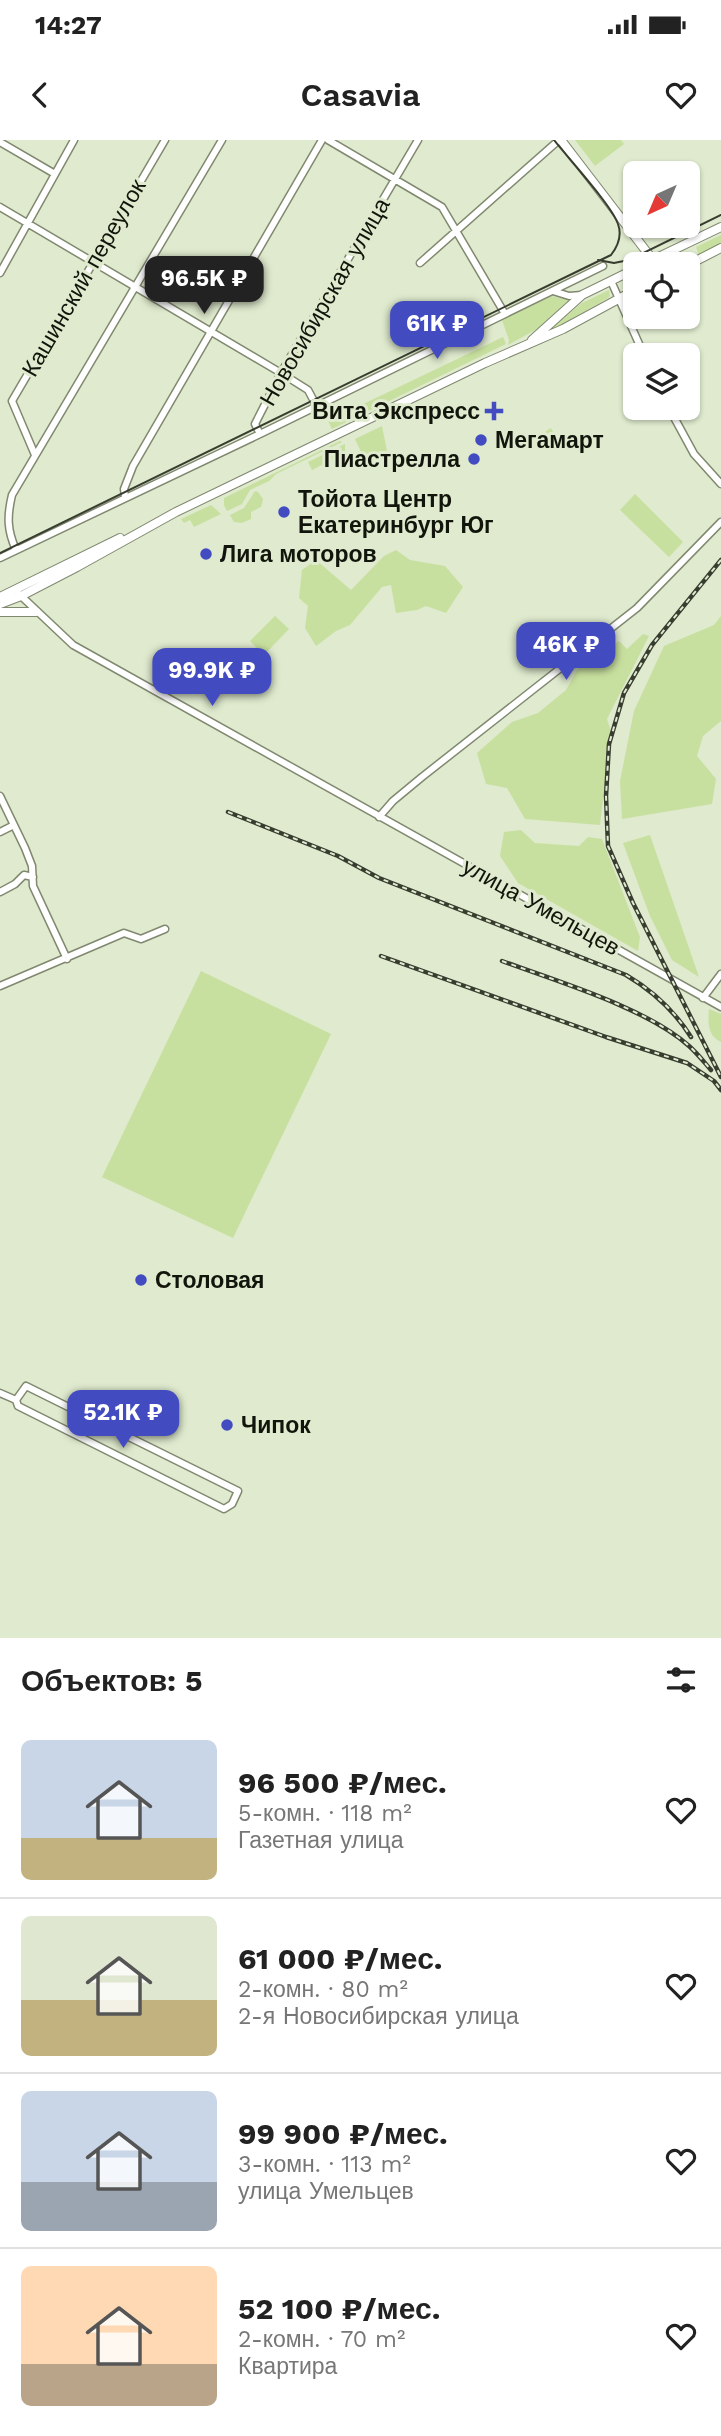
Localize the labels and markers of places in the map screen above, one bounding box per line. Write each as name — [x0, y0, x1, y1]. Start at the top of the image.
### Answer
pin: 96.5K ₽ — [139, 256, 269, 316]
pin: 61K ₽ — [388, 302, 486, 361]
place label: Вита Экспресс — [312, 398, 480, 425]
marker: Вита Экспресс — [486, 403, 502, 419]
place label: Мегамарт — [495, 427, 604, 454]
marker: Мегамарт — [473, 432, 489, 448]
place label: Пиастрелла — [324, 446, 460, 473]
marker: Пиастрелла — [466, 451, 482, 467]
place label: Тойота Центр Екатеринбург Юг — [298, 486, 494, 539]
marker: Тойота Центр Екатеринбург Юг — [276, 504, 292, 520]
place label: Лига моторов — [220, 541, 377, 568]
marker: Лига моторов — [198, 546, 214, 562]
pin: 46K ₽ — [517, 622, 615, 682]
pin: 99.9K ₽ — [147, 648, 277, 708]
place label: Столовая — [155, 1267, 264, 1294]
marker: Столовая — [133, 1272, 149, 1288]
pin: 52.1K ₽ — [58, 1390, 188, 1450]
place label: Чипок — [241, 1412, 311, 1439]
marker: Чипок — [219, 1417, 235, 1433]

